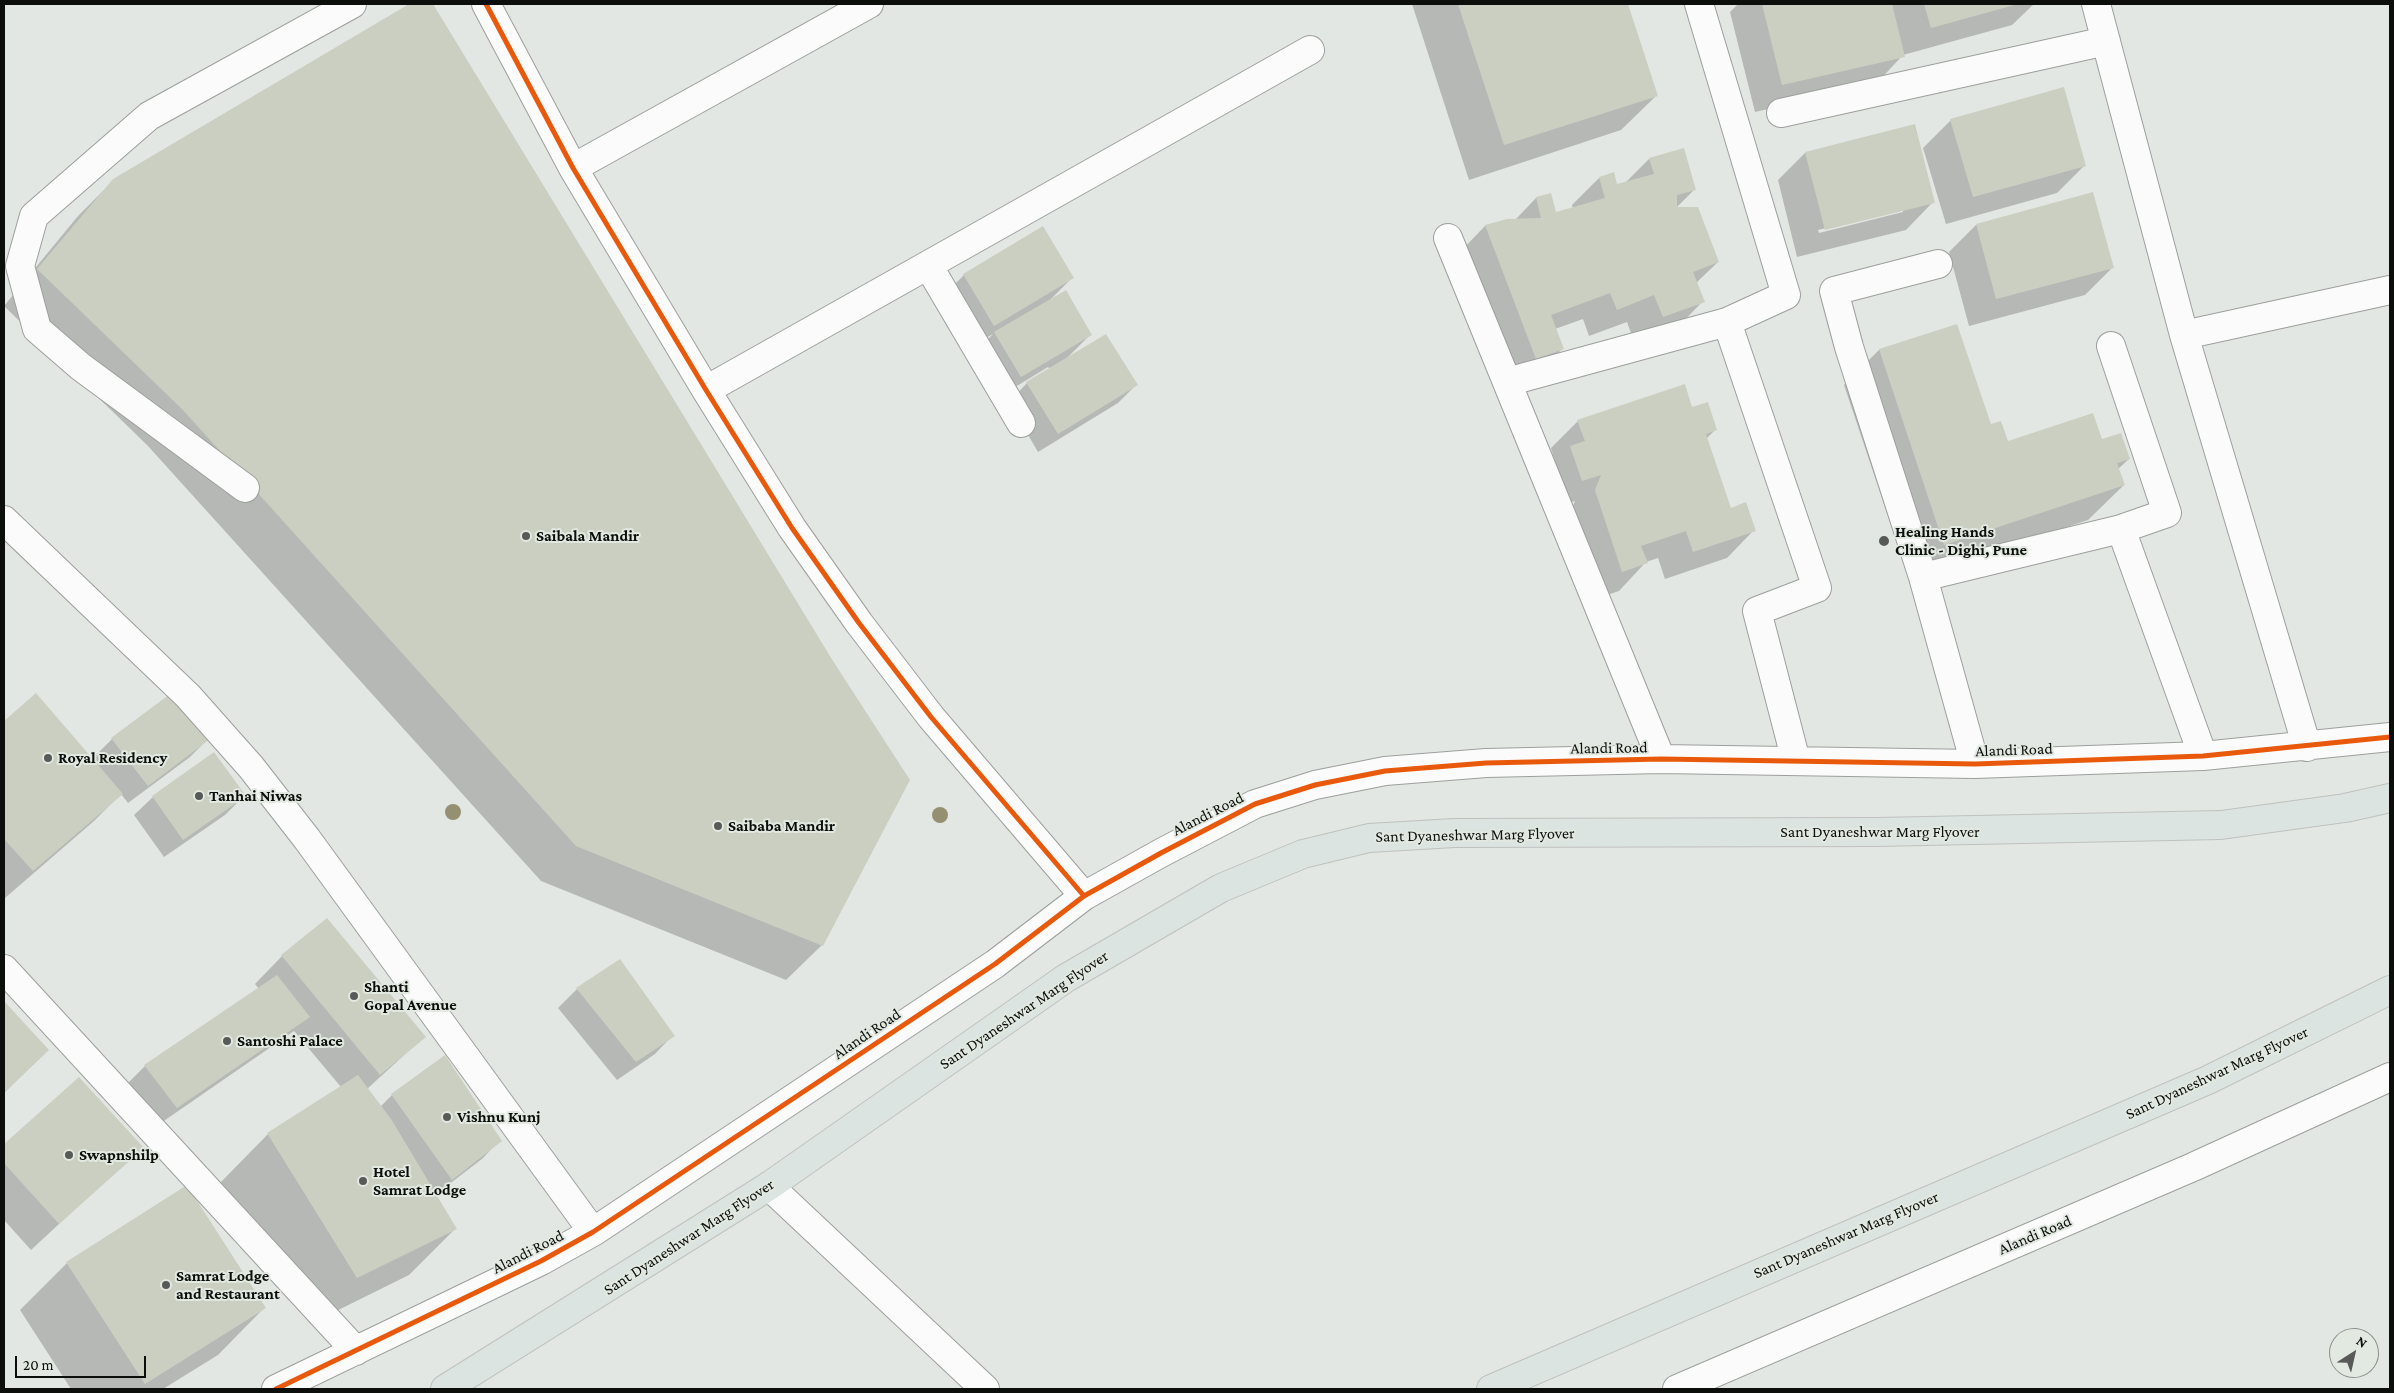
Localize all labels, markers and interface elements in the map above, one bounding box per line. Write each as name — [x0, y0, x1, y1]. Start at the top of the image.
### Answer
place label: Healing Hands Clinic - Dighi, Pune — [1895, 522, 2027, 560]
place label: Saibala Mandir — [536, 526, 639, 546]
marker: Saibala Mandir — [520, 530, 532, 542]
marker: Healing Hands Clinic - Dighi, Pune — [1877, 534, 1891, 548]
street label: Alandi Road — [1570, 738, 1648, 758]
street label: Alandi Road — [1975, 739, 2053, 761]
place label: Royal Residency — [58, 748, 167, 768]
marker: Royal Residency — [42, 752, 54, 764]
place label: Tanhai Niwas — [209, 786, 302, 806]
street label: Alandi Road — [1169, 788, 1247, 840]
marker: Tanhai Niwas — [193, 790, 205, 802]
place label: Saibaba Mandir — [728, 816, 835, 836]
marker: Saibaba Mandir — [712, 820, 724, 832]
street label: Sant Dyaneshwar Marg Flyover — [1780, 822, 1980, 842]
street label: Sant Dyaneshwar Marg Flyover — [1375, 824, 1575, 846]
street label: Sant Dyaneshwar Marg Flyover — [936, 946, 1112, 1074]
place label: Shanti Gopal Avenue — [364, 977, 457, 1015]
marker: Shanti Gopal Avenue — [348, 990, 360, 1002]
street label: Alandi Road — [830, 1004, 904, 1064]
street label: Sant Dyaneshwar Marg Flyover — [2123, 1022, 2311, 1124]
place label: Santoshi Palace — [237, 1031, 343, 1051]
marker: Santoshi Palace — [221, 1035, 233, 1047]
place label: Vishnu Kunj — [457, 1107, 541, 1127]
marker: Vishnu Kunj — [441, 1111, 453, 1123]
place label: Swapnshilp — [79, 1145, 159, 1165]
marker: Swapnshilp — [63, 1149, 75, 1161]
place label: Hotel Samrat Lodge — [373, 1162, 466, 1200]
marker: Hotel Samrat Lodge — [357, 1175, 369, 1187]
street label: Sant Dyaneshwar Marg Flyover — [600, 1175, 778, 1299]
street label: Sant Dyaneshwar Marg Flyover — [1750, 1187, 1942, 1283]
street label: Alandi Road — [1996, 1211, 2074, 1259]
street label: Alandi Road — [489, 1226, 567, 1278]
place label: Samrat Lodge and Restaurant — [176, 1266, 280, 1304]
marker: Samrat Lodge and Restaurant — [160, 1279, 172, 1291]
north arrow — [2329, 1328, 2379, 1378]
text: N — [2354, 1332, 2371, 1351]
scale bar — [18, 1346, 149, 1378]
text: 20 m — [23, 1357, 54, 1373]

